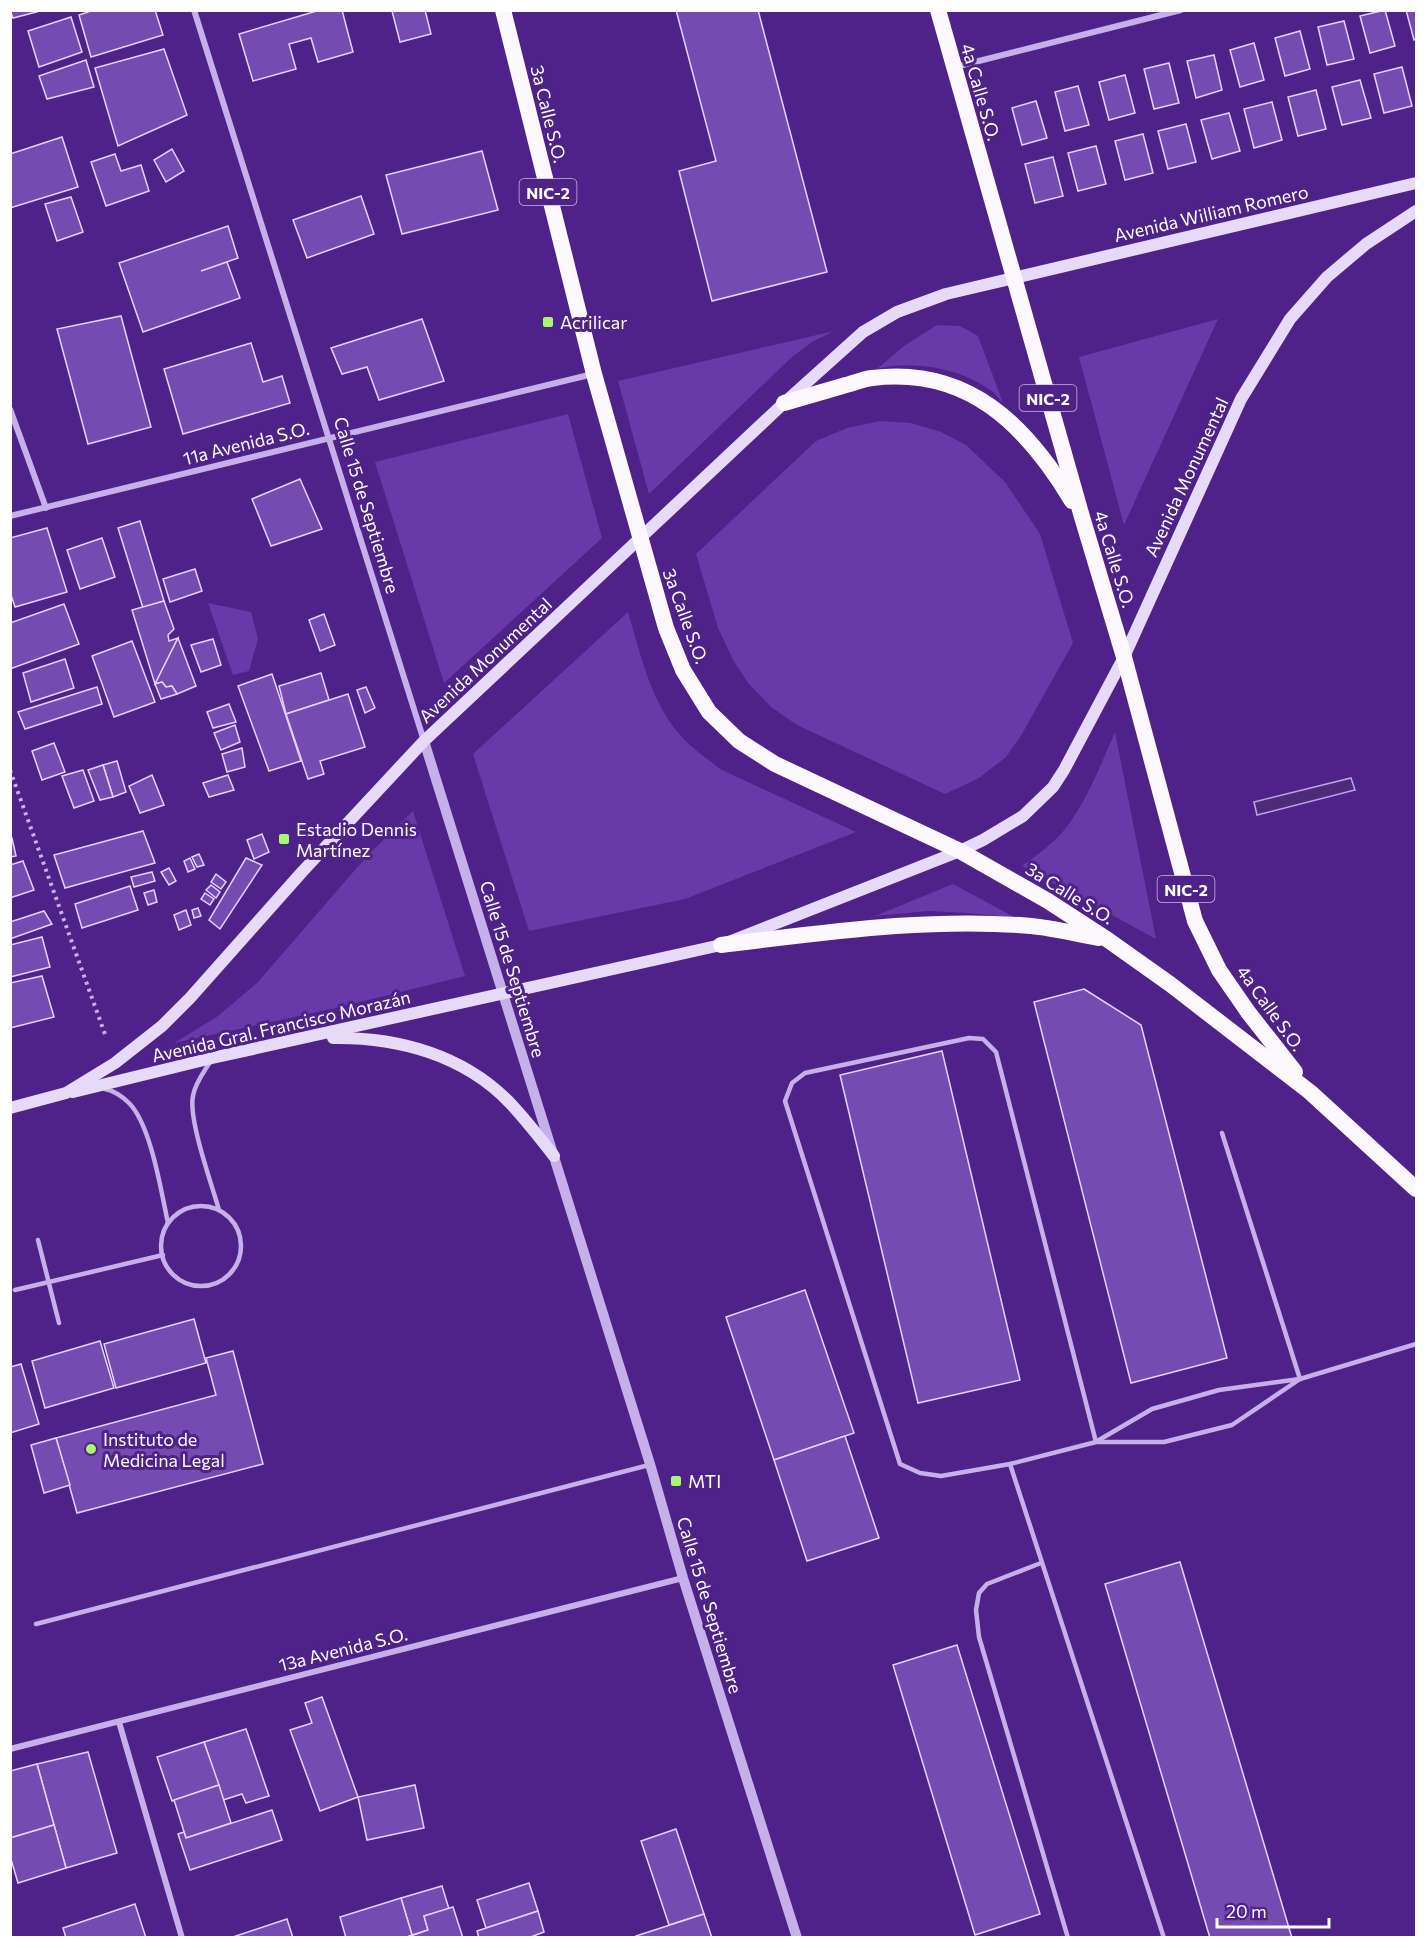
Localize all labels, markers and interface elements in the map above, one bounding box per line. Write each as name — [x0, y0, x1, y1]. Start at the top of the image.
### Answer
street label: 4a Calle S.O. — [957, 41, 1005, 143]
street label: 3a Calle S.O. — [526, 63, 572, 165]
road number: NIC-2 — [520, 179, 576, 205]
street label: Avenida William Romero — [1112, 180, 1310, 246]
place label: Acrilicar — [560, 311, 627, 333]
marker: Acrilicar — [541, 315, 555, 329]
road number: NIC-2 — [1020, 385, 1076, 411]
street label: Avenida Monumental — [1139, 394, 1233, 560]
street label: Calle 15 de Septiembre — [330, 414, 404, 596]
street label: 11a Avenida S.O. — [181, 417, 311, 469]
street label: 4a Calle S.O. — [1090, 508, 1140, 610]
street label: 3a Calle S.O. — [659, 565, 713, 667]
street label: Avenida Monumental — [414, 593, 556, 727]
place label: Estadio Dennis Martínez — [296, 818, 417, 861]
marker: Estadio Dennis Martínez — [277, 832, 291, 846]
street label: 3a Calle S.O. — [1022, 857, 1118, 929]
road number: NIC-2 — [1158, 876, 1214, 902]
street label: Calle 15 de Septiembre — [476, 878, 550, 1060]
street label: 4a Calle S.O. — [1233, 961, 1309, 1055]
street label: Avenida Gral. Francisco Morazán — [150, 985, 412, 1067]
place label: Instituto de Medicina Legal — [103, 1428, 225, 1471]
marker: Instituto de Medicina Legal — [84, 1442, 98, 1456]
place label: MTI — [688, 1470, 721, 1492]
marker: MTI — [669, 1474, 683, 1488]
street label: Calle 15 de Septiembre — [673, 1514, 747, 1696]
street label: 13a Avenida S.O. — [276, 1622, 410, 1676]
scale bar — [1217, 1891, 1330, 1929]
text: 20 m — [1226, 1900, 1267, 1922]

